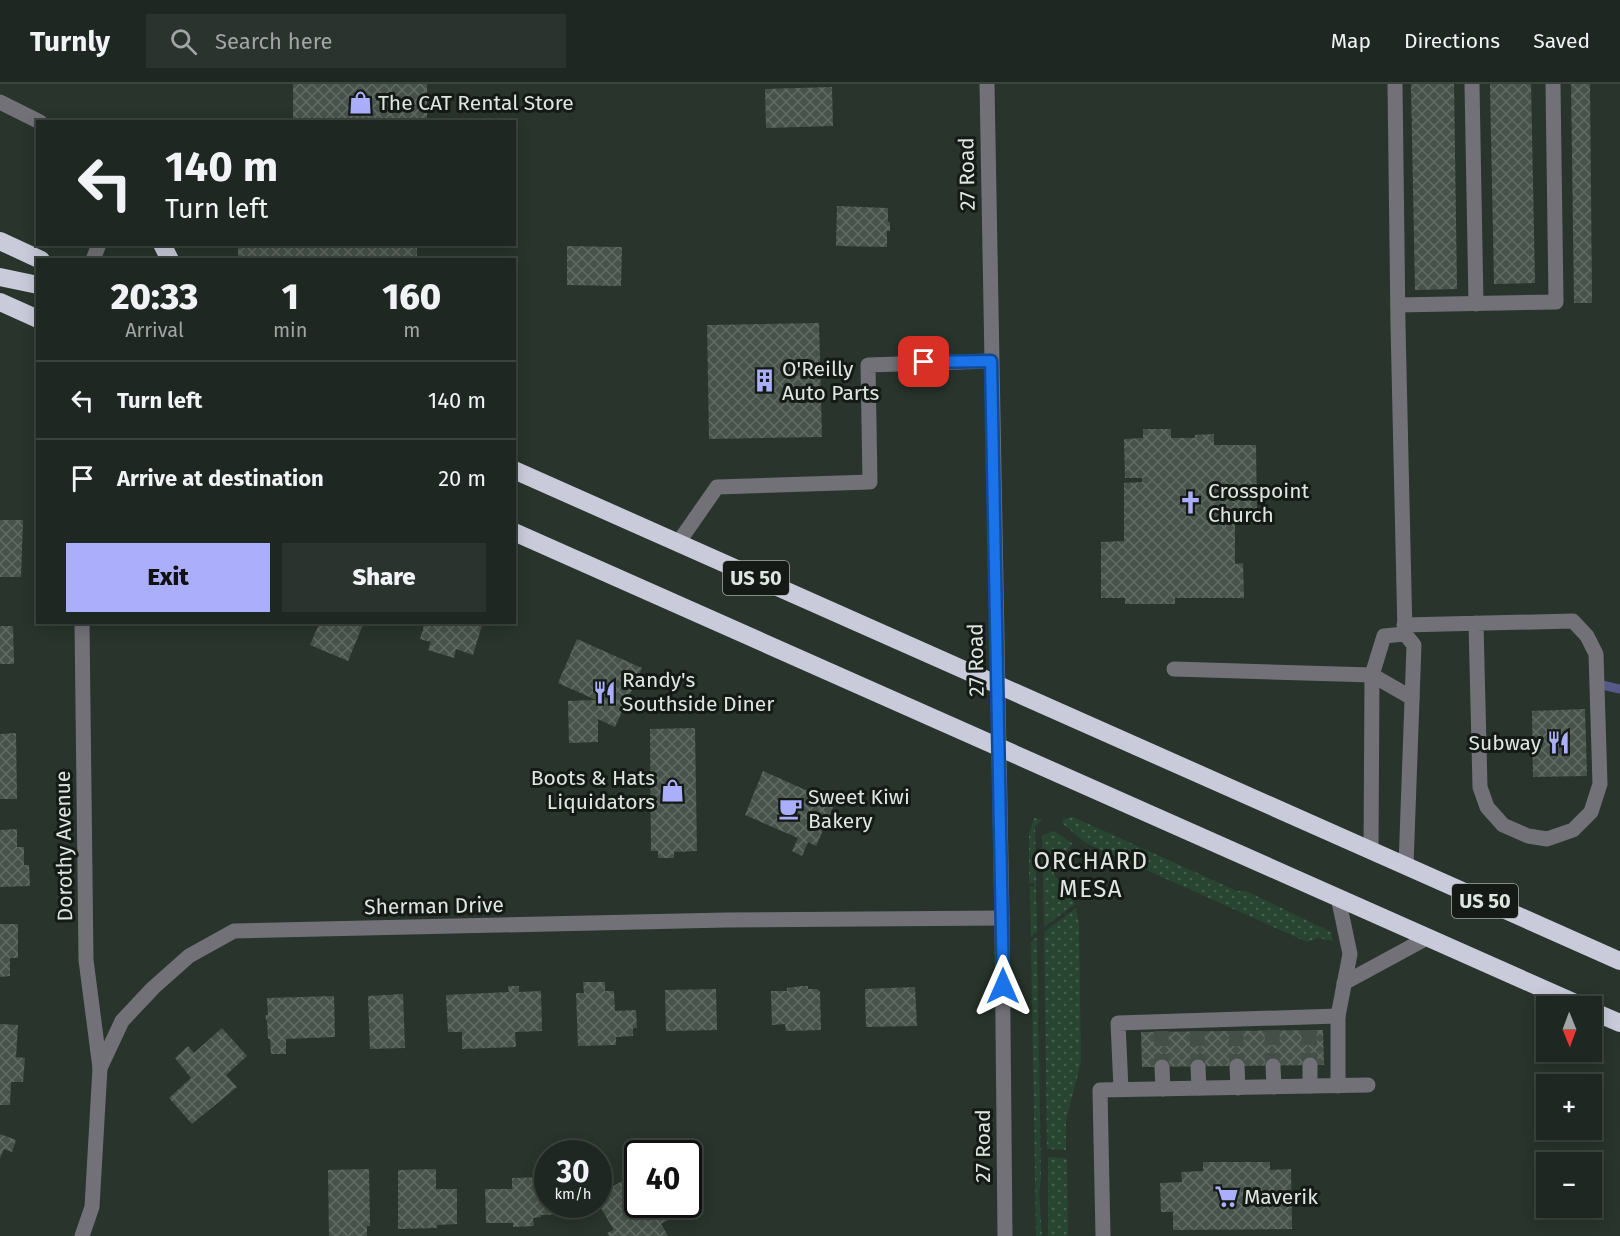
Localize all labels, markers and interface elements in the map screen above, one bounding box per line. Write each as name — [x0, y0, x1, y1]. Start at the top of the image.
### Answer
search box — [146, 14, 566, 68]
text: Turnly — [30, 25, 110, 58]
icon: search — [167, 25, 200, 58]
text: Search here — [215, 28, 332, 55]
text: Map — [1331, 28, 1371, 54]
text: Directions — [1404, 28, 1500, 54]
text: Saved — [1533, 28, 1590, 54]
shop icon: The CAT Rental Store — [347, 90, 373, 116]
place label: The CAT Rental Store — [378, 90, 574, 116]
street label: 27 Road — [953, 137, 981, 211]
text: 140 m — [165, 142, 278, 192]
icon: left — [66, 144, 144, 222]
text: Turn left — [165, 193, 268, 225]
text: 20:33 — [111, 275, 198, 319]
text: 1 — [282, 275, 299, 319]
text: 160 — [382, 275, 441, 319]
text: Arrival — [125, 318, 184, 342]
text: min — [273, 318, 307, 342]
text: m — [403, 318, 420, 342]
pin — [898, 336, 949, 387]
icon: arrive — [907, 345, 940, 378]
place label: O'Reilly Auto Parts — [782, 356, 880, 406]
building icon: O'Reilly Auto Parts — [751, 368, 777, 394]
icon: left — [66, 384, 99, 417]
text: Turn left — [117, 387, 202, 414]
text: 140 m — [428, 387, 486, 414]
icon: arrive — [66, 462, 99, 495]
text: Arrive at destination — [117, 465, 324, 492]
text: 20 m — [438, 465, 486, 492]
place label: Crosspoint Church — [1208, 478, 1310, 528]
church icon: Crosspoint Church — [1177, 490, 1203, 516]
button: Exit — [66, 543, 270, 612]
button: Share — [282, 543, 486, 612]
road number: US 50 — [723, 561, 789, 595]
street label: 27 Road — [962, 623, 990, 697]
place label: Randy's Southside Diner — [622, 667, 774, 717]
restaurant icon: Randy's Southside Diner — [591, 679, 617, 705]
place label: Subway — [1469, 730, 1542, 756]
restaurant icon: Subway — [1546, 730, 1572, 756]
place label: Boots & Hats Liquidators — [531, 765, 655, 815]
street label: Dorothy Avenue — [50, 770, 78, 922]
shop icon: Boots & Hats Liquidators — [660, 777, 686, 803]
place label: Sweet Kiwi Bakery — [808, 784, 910, 834]
cafe icon: Sweet Kiwi Bakery — [777, 796, 803, 822]
district label: ORCHARD MESA — [1034, 847, 1148, 903]
road number: US 50 — [1452, 884, 1518, 918]
street label: Sherman Drive — [364, 892, 504, 920]
position arrow — [971, 954, 1035, 1018]
north arrow — [1536, 996, 1602, 1062]
map controls — [1536, 996, 1602, 1218]
button: + — [1536, 1074, 1602, 1140]
street label: 27 Road — [970, 1109, 996, 1183]
speed limit sign: 40 — [624, 1140, 702, 1218]
button: − — [1536, 1152, 1602, 1218]
text: 30 — [556, 1154, 590, 1190]
supermarket icon: Maverik — [1213, 1184, 1239, 1210]
place label: Maverik — [1244, 1184, 1318, 1210]
text: km/h — [554, 1185, 592, 1203]

